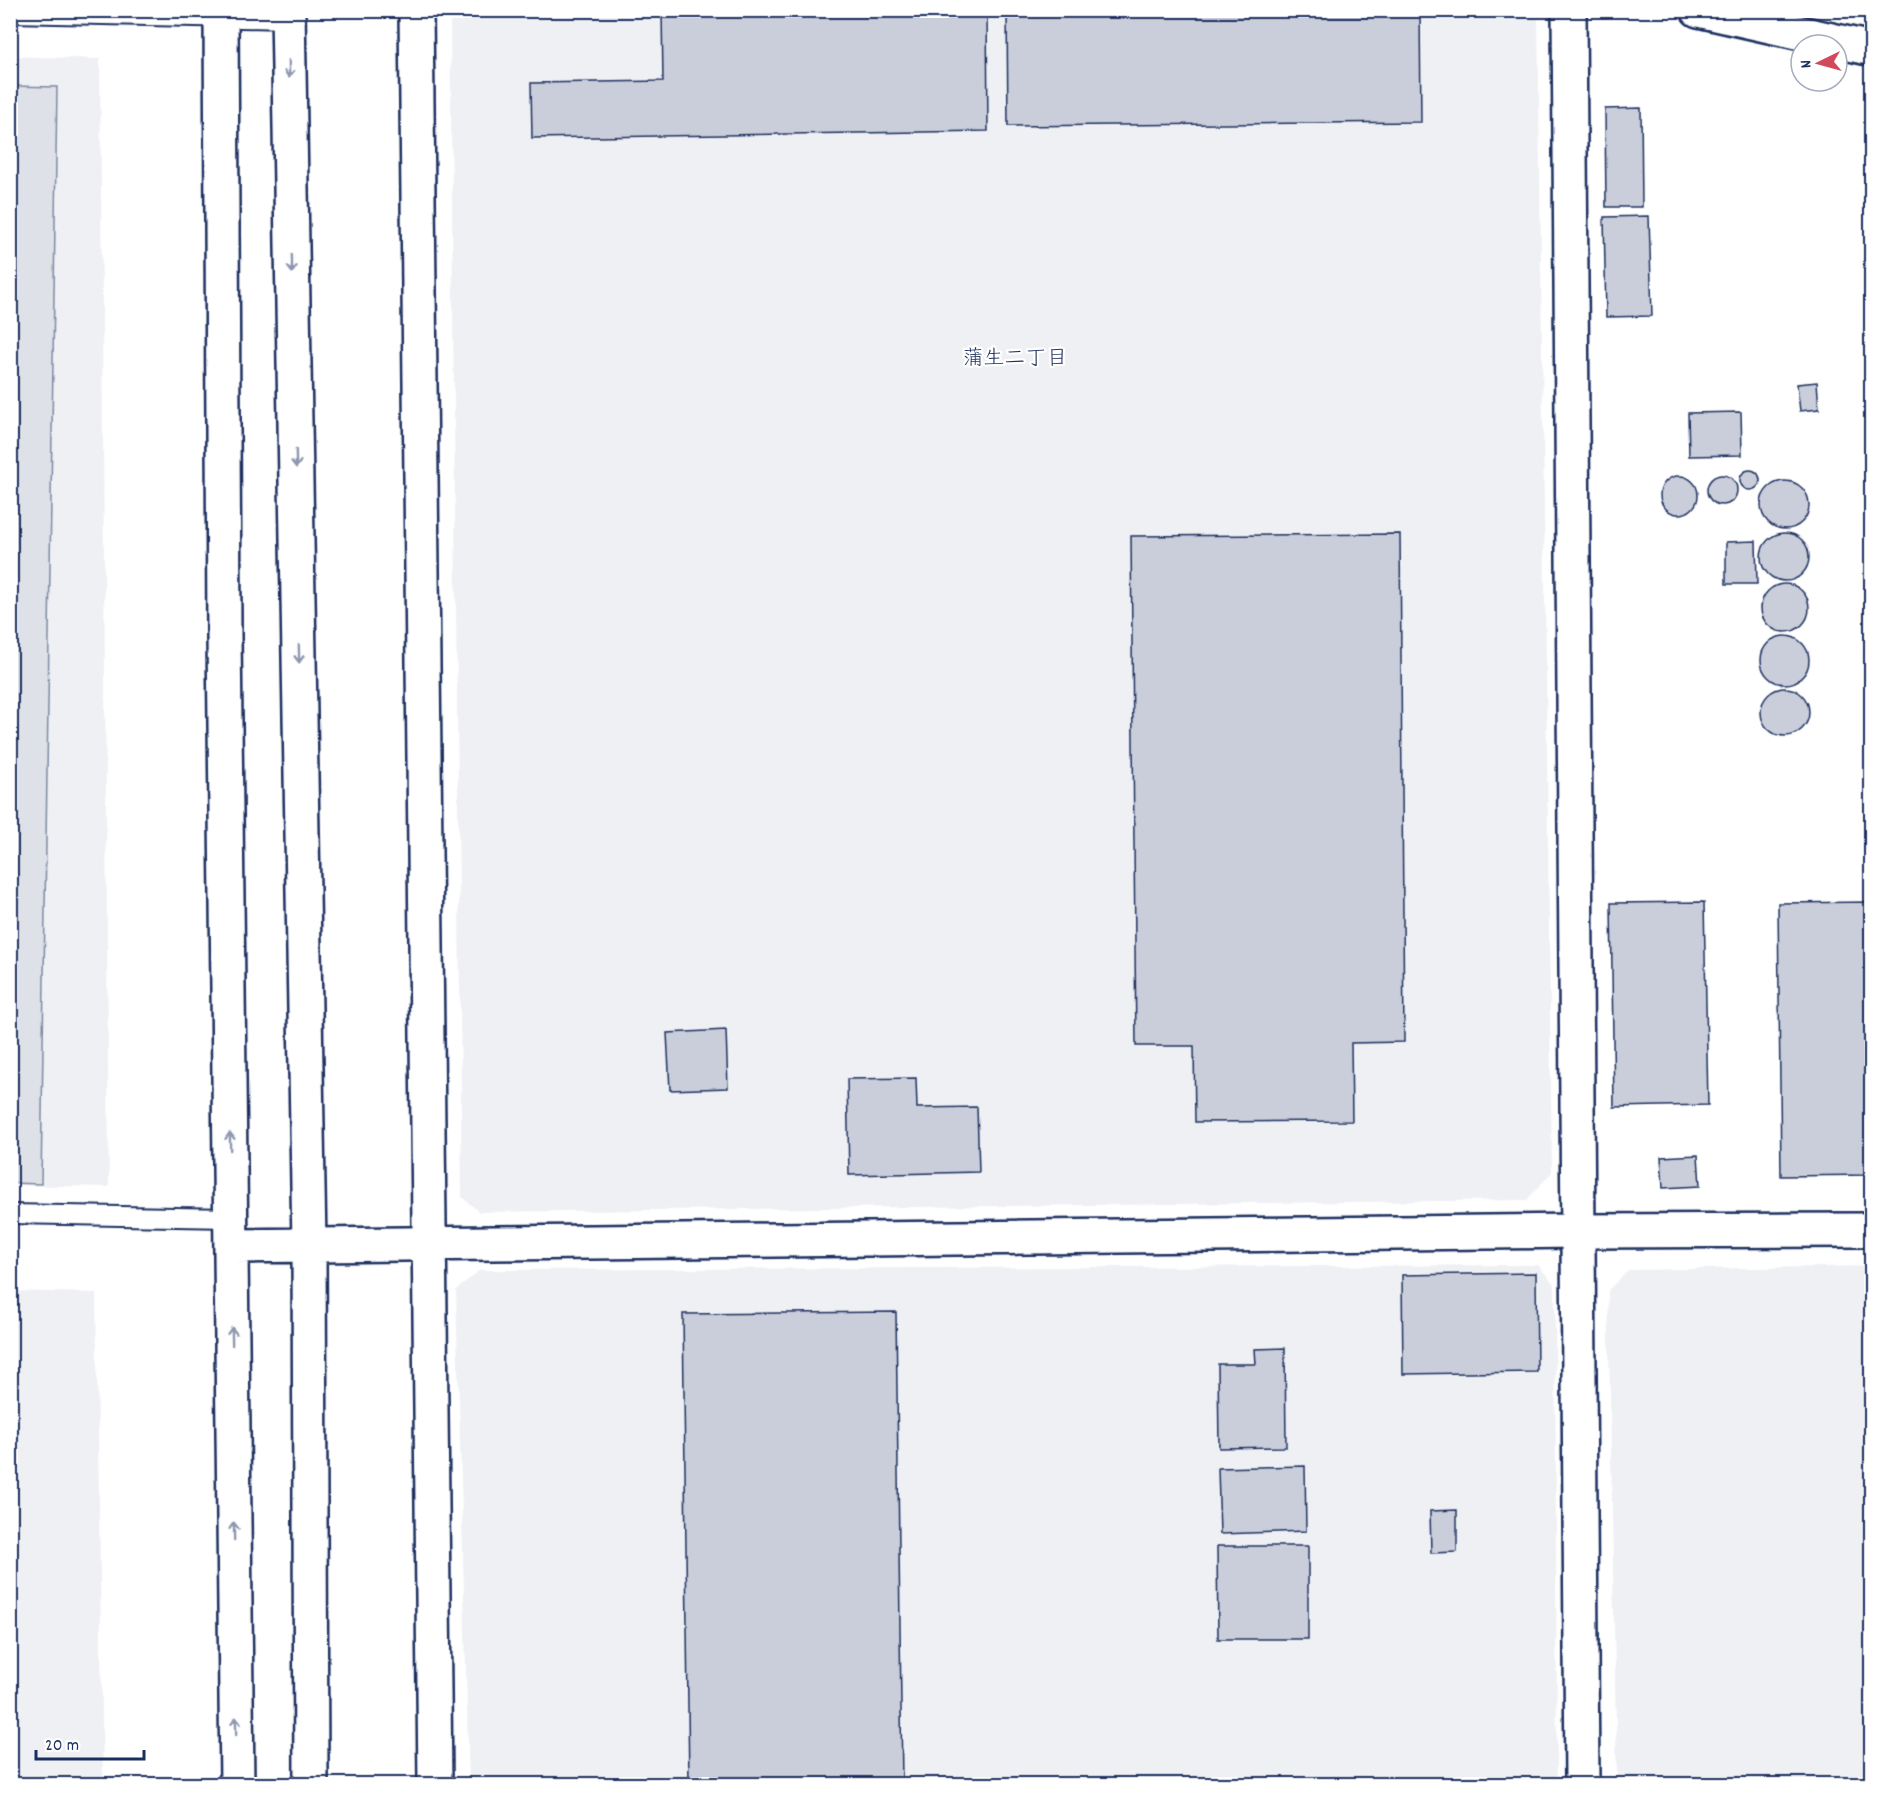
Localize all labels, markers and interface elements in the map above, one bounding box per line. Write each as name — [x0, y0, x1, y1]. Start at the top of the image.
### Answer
north arrow — [1789, 33, 1849, 93]
one-way arrow — [283, 58, 295, 78]
text: N — [1795, 59, 1818, 69]
one-way arrow — [287, 253, 298, 273]
district label: 蒲生二丁目 — [963, 345, 1068, 375]
one-way arrow — [290, 448, 302, 468]
one-way arrow — [293, 643, 305, 663]
one-way arrow — [225, 1132, 236, 1152]
one-way arrow — [226, 1327, 238, 1347]
one-way arrow — [228, 1522, 240, 1542]
one-way arrow — [230, 1717, 242, 1737]
scale bar — [36, 1723, 144, 1761]
text: 20 m — [45, 1734, 79, 1759]

